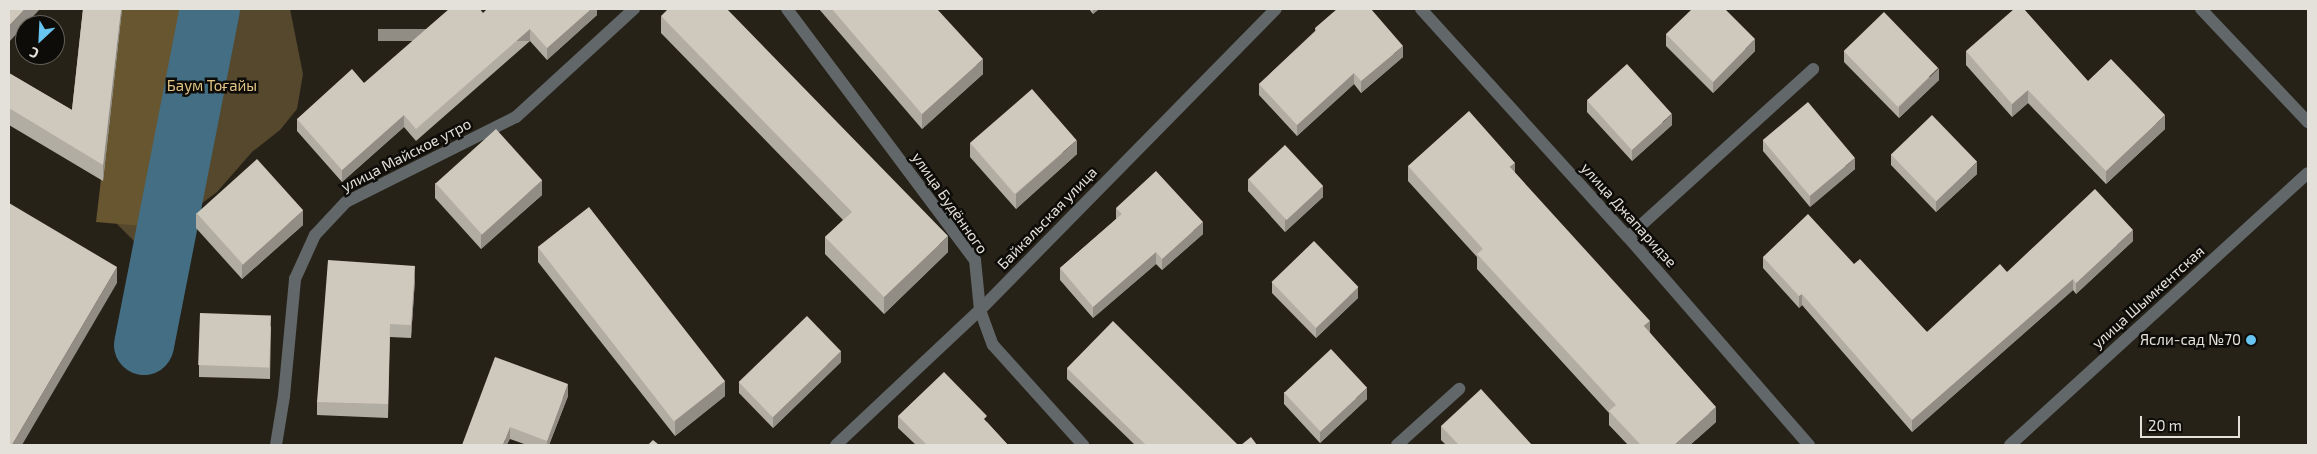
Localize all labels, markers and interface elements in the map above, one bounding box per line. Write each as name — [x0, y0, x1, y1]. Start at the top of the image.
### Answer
north arrow — [15, 15, 65, 65]
text: С — [27, 44, 41, 63]
park label: Баум Тоғайы — [167, 77, 257, 95]
street label: улица Майское утро — [338, 114, 474, 196]
street label: улица Будённого — [908, 149, 992, 257]
street label: улица Джапаридзе — [1577, 159, 1681, 271]
street label: Байкальская улица — [993, 163, 1101, 273]
street label: улица Шымкентская — [2088, 242, 2208, 352]
place label: Ясли-сад №70 — [2140, 331, 2241, 349]
marker: Ясли-сад №70 — [2245, 334, 2257, 346]
scale bar — [2142, 406, 2242, 438]
text: 20 m — [2148, 416, 2182, 434]

